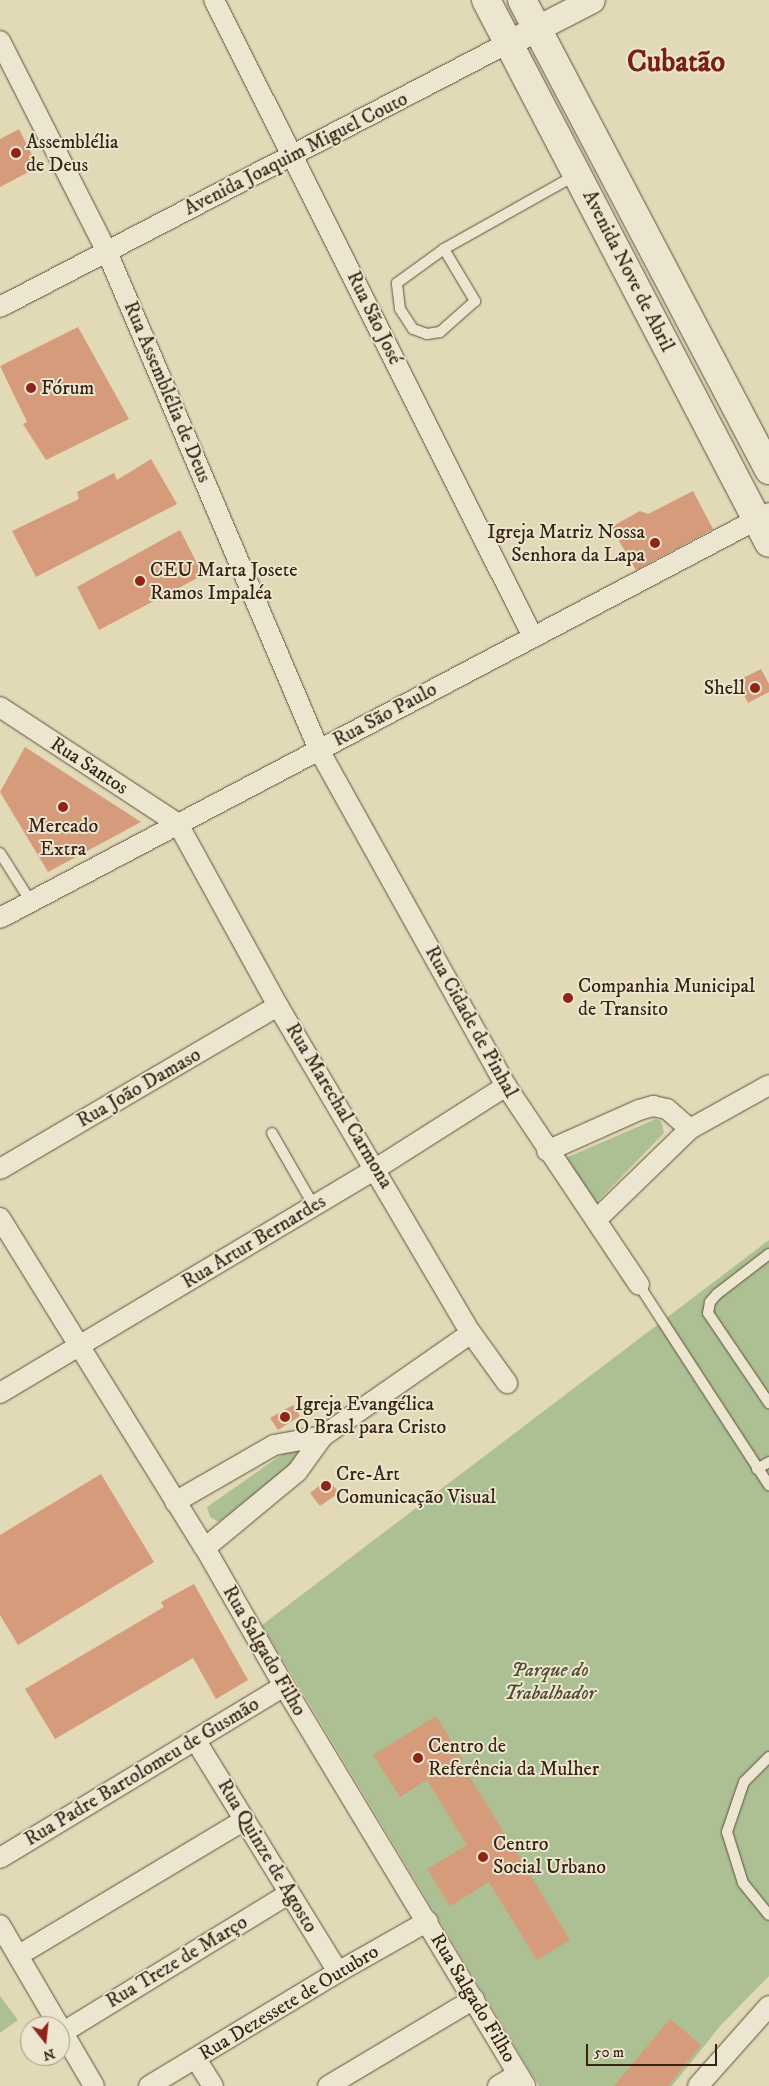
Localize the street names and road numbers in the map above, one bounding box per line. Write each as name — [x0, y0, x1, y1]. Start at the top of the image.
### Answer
street label: Avenida Joaquim Miguel Couto — [180, 87, 412, 221]
street label: Avenida Nove de Abril — [577, 186, 679, 356]
street label: Rua São José — [341, 267, 407, 369]
street label: Rua Assemblélia de Deus — [118, 298, 216, 486]
street label: Rua São Paulo — [329, 678, 441, 752]
street label: Rua Santos — [46, 732, 132, 800]
street label: Rua Cidade de Pinhal — [419, 942, 523, 1102]
street label: Rua Marechal Carmona — [280, 1019, 398, 1193]
street label: Rua João Damaso — [73, 1043, 205, 1133]
street label: Rua Artur Bernardes — [178, 1190, 330, 1294]
street label: Rua Salgado Filho — [217, 1582, 311, 1720]
street label: Rua Padre Bartolomeu de Gusmão — [20, 1692, 264, 1852]
street label: Rua Quinze de Agosto — [212, 1775, 322, 1937]
street label: Rua Treze de Março — [102, 1910, 252, 2014]
street label: Rua Salgado Filho — [425, 1929, 521, 2067]
street label: Rua Dezessete de Outubro — [195, 1940, 383, 2066]

